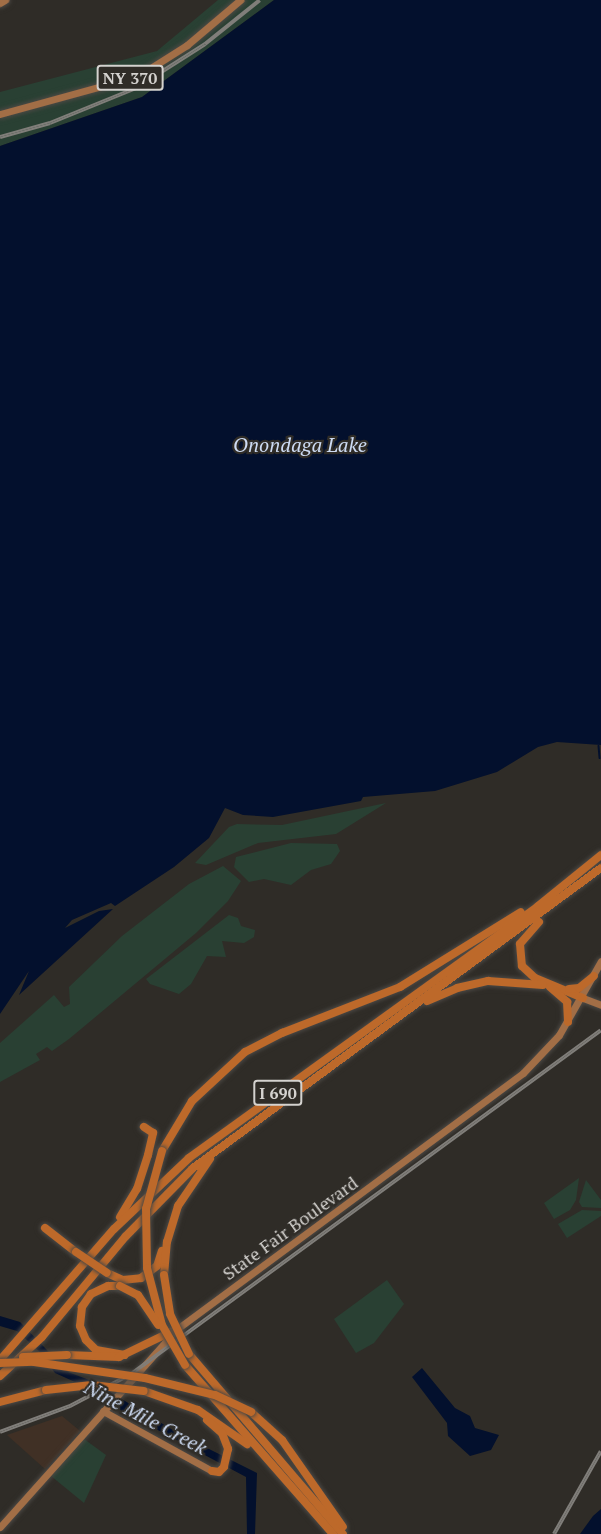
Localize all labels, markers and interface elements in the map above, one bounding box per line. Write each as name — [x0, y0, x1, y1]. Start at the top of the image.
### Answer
road number: NY 370 — [96, 65, 164, 91]
water label: Onondaga Lake — [233, 432, 367, 456]
road number: I 690 — [252, 1080, 304, 1106]
street label: State Fair Boulevard — [218, 1172, 362, 1284]
water label: Nine Mile Creek — [81, 1375, 211, 1459]

